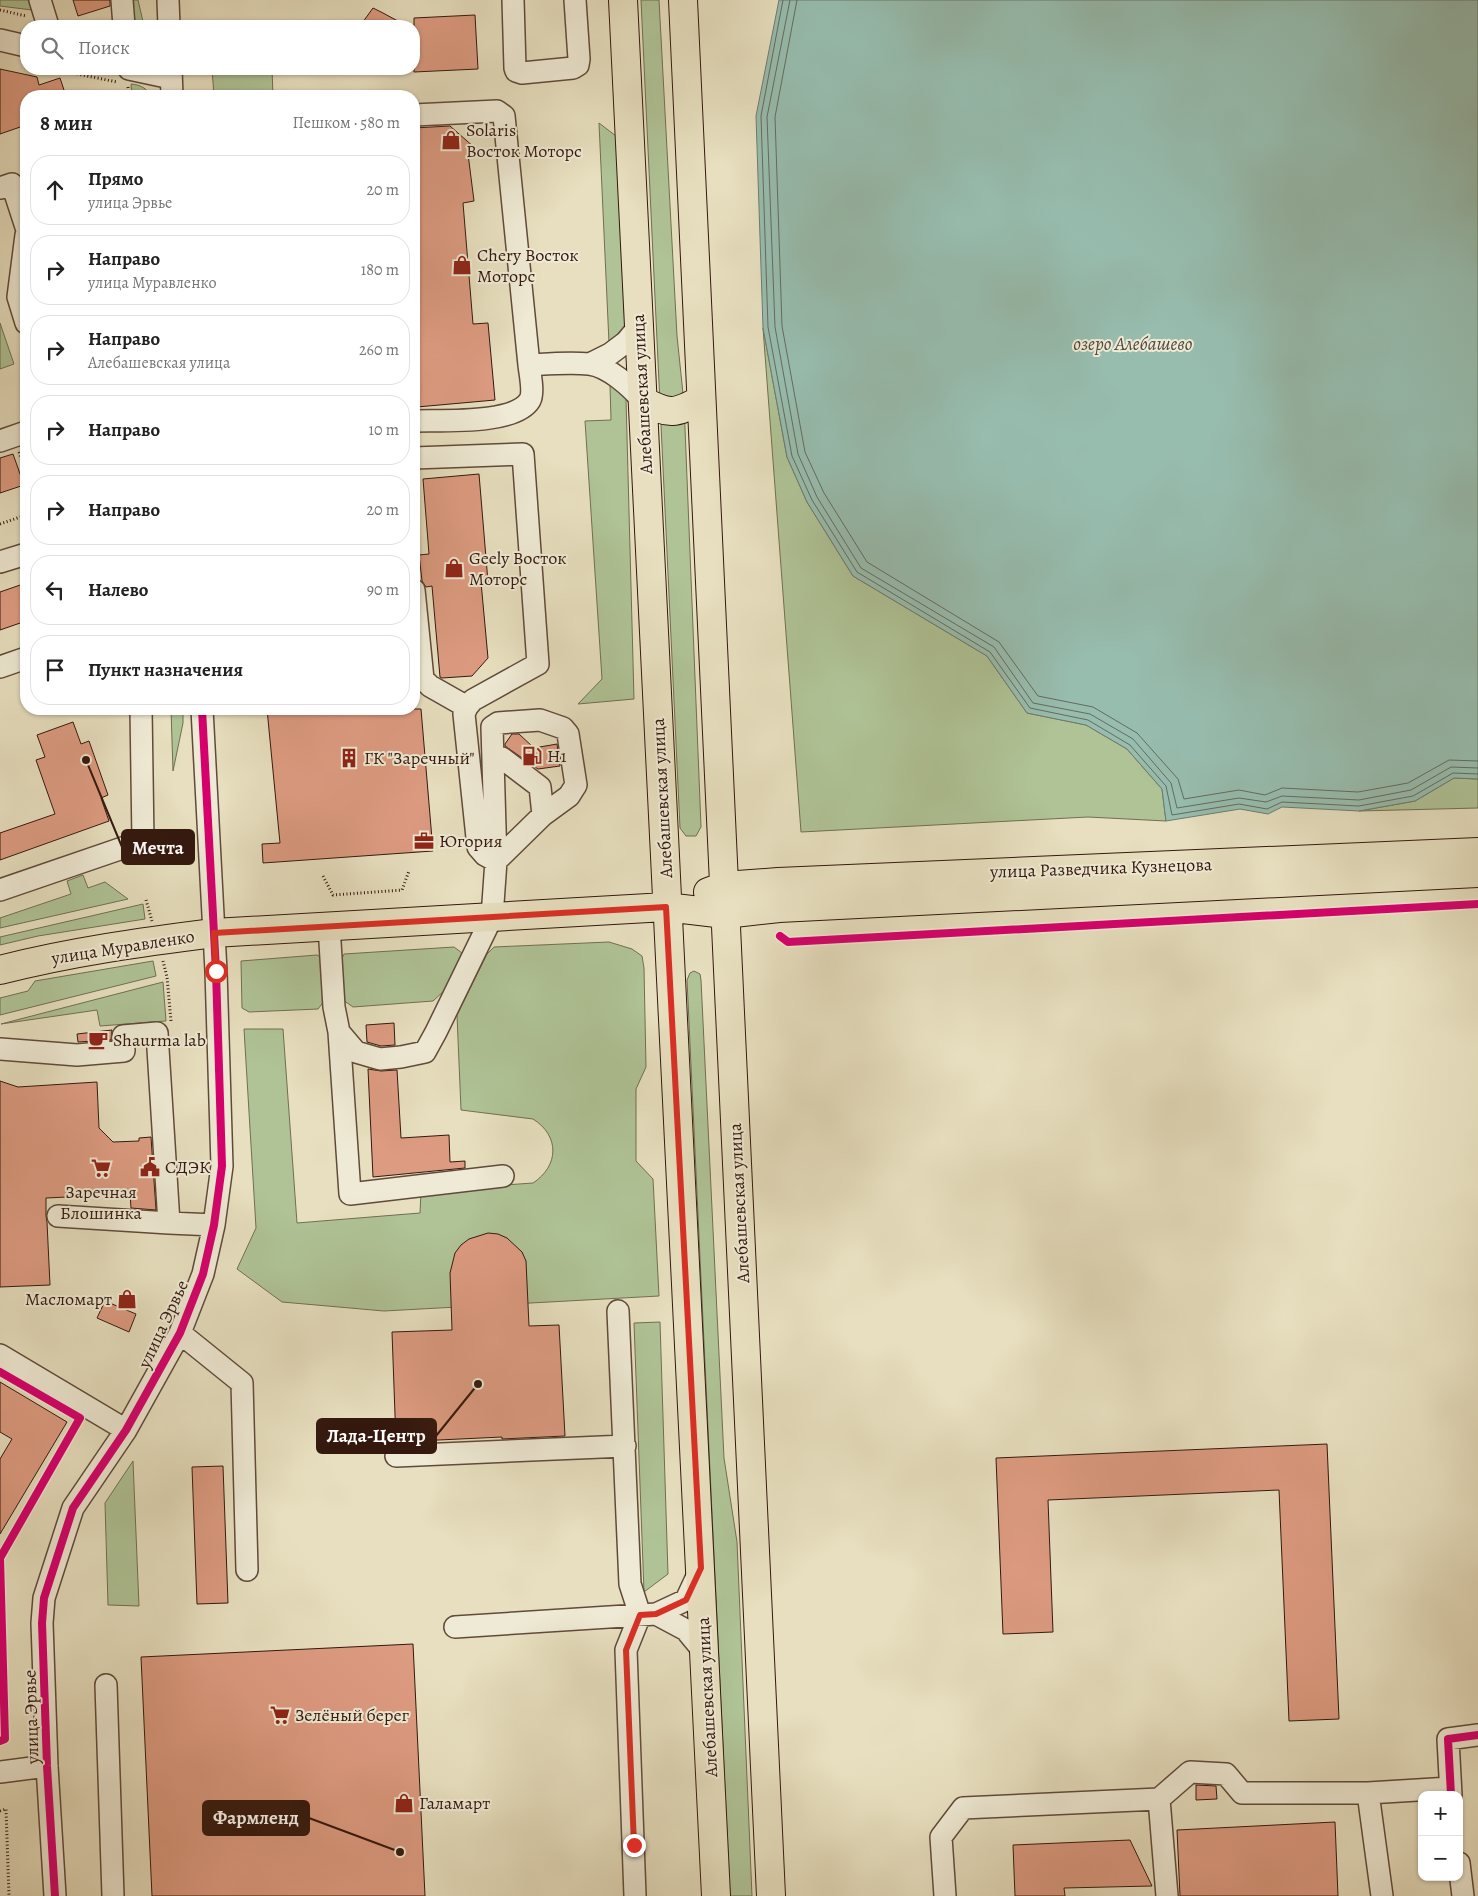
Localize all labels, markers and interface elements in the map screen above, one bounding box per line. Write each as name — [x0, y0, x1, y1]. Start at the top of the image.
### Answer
search box — [20, 20, 420, 75]
icon: search — [38, 34, 66, 62]
text: Поиск — [78, 35, 130, 61]
text: 8 мин — [40, 109, 93, 137]
text: Пешком · 580 m — [293, 112, 400, 134]
place label: Solaris Восток Моторс — [466, 118, 582, 163]
shop icon: Solaris Восток Моторс — [440, 129, 462, 151]
text: Прямо — [88, 166, 143, 192]
icon: ahead — [41, 176, 69, 204]
text: 20 m — [366, 179, 399, 201]
text: улица Эрвье — [88, 192, 172, 214]
place label: Chery Восток Моторс — [477, 243, 579, 288]
text: Направо — [88, 246, 160, 272]
shop icon: Chery Восток Моторс — [451, 254, 473, 276]
icon: right — [41, 256, 69, 284]
text: 180 m — [361, 259, 399, 281]
text: улица Муравленко — [88, 272, 217, 294]
street label: Алебашевская улица — [626, 313, 658, 476]
text: Направо — [88, 326, 160, 352]
water label: озеро Алебашево — [1073, 331, 1193, 357]
icon: right — [41, 336, 69, 364]
text: 260 m — [359, 339, 399, 361]
text: Алебашевская улица — [88, 352, 230, 374]
icon: right — [41, 416, 69, 444]
text: Направо — [88, 417, 160, 443]
text: 10 m — [369, 419, 399, 441]
icon: right — [41, 496, 69, 524]
text: Направо — [88, 497, 160, 523]
text: 20 m — [366, 499, 399, 521]
place label: Geely Восток Моторс — [469, 546, 567, 591]
shop icon: Geely Восток Моторс — [443, 557, 465, 579]
icon: left — [41, 576, 69, 604]
text: Налево — [88, 577, 148, 603]
text: 90 m — [367, 579, 399, 601]
icon: arrive — [41, 656, 69, 684]
text: Пункт назначения — [88, 657, 243, 683]
street label: Алебашевская улица — [646, 717, 678, 880]
place label: Н1 — [547, 744, 567, 768]
fuel station icon: Н1 — [521, 745, 543, 767]
place label: ГК "Заречный" — [364, 746, 475, 770]
building icon: ГК "Заречный" — [338, 747, 360, 769]
place label: Югория — [439, 829, 502, 853]
callout: Мечта — [122, 830, 194, 864]
office icon: Югория — [413, 830, 435, 852]
text: Мечта — [132, 835, 185, 861]
street label: улица Разведчика Кузнецова — [989, 852, 1213, 884]
street label: улица Муравленко — [49, 924, 196, 970]
route start — [205, 960, 228, 983]
place label: Shaurma lab — [113, 1028, 206, 1052]
cafe icon: Shaurma lab — [87, 1029, 109, 1051]
street label: Алебашевская улица — [723, 1122, 755, 1285]
place label: СДЭК — [165, 1155, 211, 1179]
public building icon: СДЭК — [139, 1156, 161, 1178]
supermarket icon: Заречная Блошинка — [90, 1157, 112, 1179]
place label: Заречная Блошинка — [60, 1180, 143, 1225]
street label: улица Эрвье — [132, 1276, 194, 1373]
place label: Масломарт — [25, 1287, 112, 1311]
shop icon: Масломарт — [116, 1288, 138, 1310]
callout: Лада-Центр — [317, 1419, 436, 1453]
text: Лада-Центр — [326, 1423, 426, 1449]
street label: Алебашевская улица — [691, 1616, 723, 1779]
street label: улица Эрвье — [17, 1669, 45, 1766]
place label: Зелёный берег — [295, 1703, 410, 1727]
supermarket icon: Зелёный берег — [269, 1704, 291, 1726]
place label: Галамарт — [419, 1791, 490, 1815]
map controls — [1418, 1791, 1463, 1881]
button: + — [1418, 1791, 1463, 1836]
shop icon: Галамарт — [393, 1792, 415, 1814]
callout: Фармленд — [203, 1801, 309, 1835]
text: Фармленд — [213, 1805, 299, 1831]
route end — [623, 1834, 646, 1857]
button: − — [1418, 1836, 1463, 1881]

